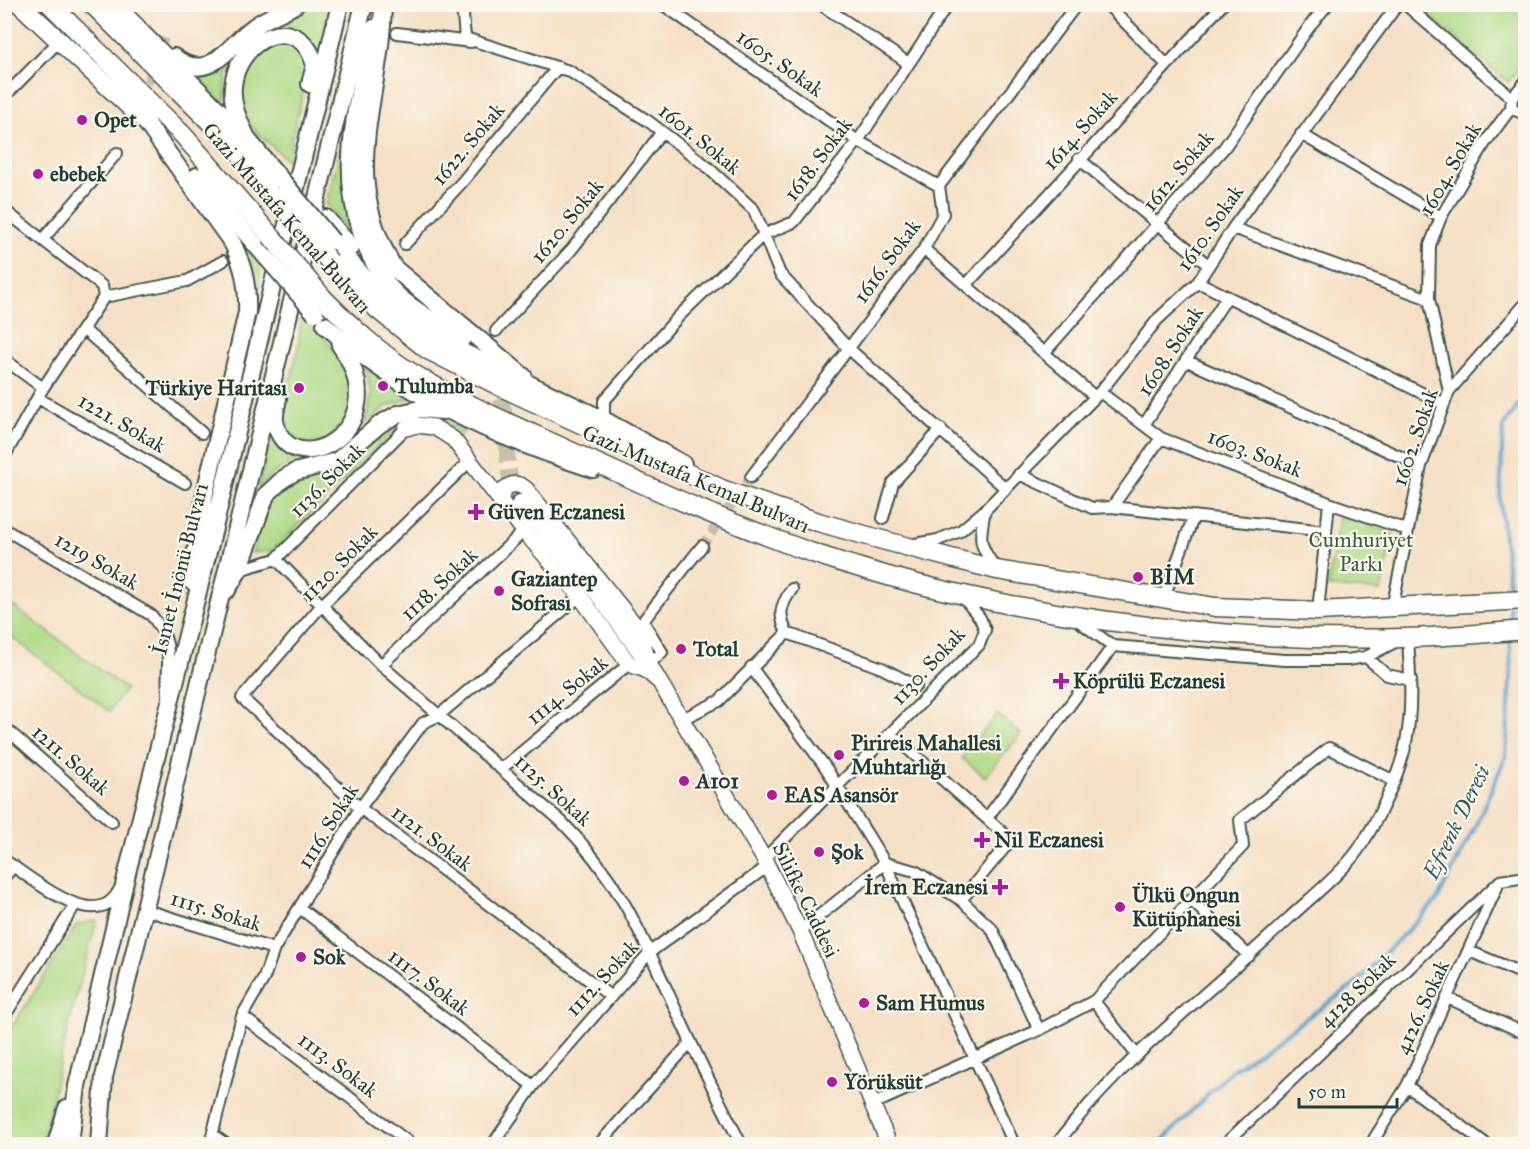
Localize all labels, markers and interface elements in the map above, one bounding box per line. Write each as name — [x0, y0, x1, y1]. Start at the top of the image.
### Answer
street label: 1605. Sokak — [731, 24, 829, 103]
street label: 1614. Sokak — [1037, 84, 1123, 176]
street label: 1622. Sokak — [426, 97, 510, 191]
street label: 1601. Sokak — [653, 98, 747, 181]
place label: Opet — [94, 107, 137, 133]
street label: 1618. Sokak — [778, 112, 858, 206]
marker: Opet — [75, 113, 89, 127]
street label: Gazi Mustafa Kemal Bulvarı — [197, 117, 377, 319]
street label: 1604. Sokak — [1413, 118, 1487, 220]
street label: 1612. Sokak — [1137, 125, 1220, 217]
place label: ebebek — [50, 161, 108, 187]
marker: ebebek — [31, 167, 45, 181]
street label: 1620. Sokak — [525, 173, 609, 269]
street label: 1610. Sokak — [1171, 180, 1249, 276]
street label: 1616. Sokak — [848, 214, 926, 308]
street label: 1608. Sokak — [1131, 301, 1209, 401]
place label: Tulumba — [394, 373, 475, 399]
place label: Türkiye Haritası — [144, 375, 287, 401]
marker: Tulumba — [376, 379, 390, 393]
marker: Türkiye Haritası — [292, 381, 306, 395]
street label: 1602. Sokak — [1386, 384, 1444, 489]
street label: 1221. Sokak — [73, 387, 171, 459]
street label: Gazi Mustafa Kemal Bulvarı — [578, 419, 814, 539]
street label: 1603. Sokak — [1204, 423, 1306, 483]
street label: 1136. Sokak — [284, 437, 370, 523]
street label: İsmet İnönü Bulvarı — [146, 480, 214, 658]
place label: Güven Eczanesi — [488, 499, 625, 525]
marker: Güven Eczanesi — [469, 505, 483, 519]
street label: 1120. Sokak — [295, 519, 383, 607]
street label: 1219 Sokak — [50, 526, 144, 596]
park label: Cumhuriyet Parkı — [1309, 527, 1414, 577]
street label: 1118. Sokak — [395, 542, 483, 626]
place label: BİM — [1150, 563, 1195, 590]
place label: Gaziantep Sofrası — [511, 566, 598, 616]
marker: BİM — [1131, 570, 1145, 584]
marker: Gaziantep Sofrası — [492, 584, 506, 598]
street label: 1130. Sokak — [885, 621, 971, 710]
place label: Total — [692, 636, 740, 662]
marker: Total — [674, 642, 688, 656]
street label: 1114. Sokak — [521, 649, 613, 731]
place label: Köprülü Eczanesi — [1073, 668, 1225, 694]
marker: Köprülü Eczanesi — [1054, 674, 1068, 688]
street label: 1211. Sokak — [27, 719, 116, 801]
place label: Pirireis Mahallesi Muhtarlığı — [851, 730, 1002, 780]
street label: 1125. Sokak — [509, 748, 598, 832]
marker: Pirireis Mahallesi Muhtarlığı — [832, 748, 846, 762]
water label: Efrenk Deresi — [1417, 760, 1496, 885]
place label: A101 — [694, 768, 739, 794]
marker: A101 — [677, 774, 691, 788]
street label: 1116. Sokak — [292, 778, 364, 873]
place label: EAS Asansör — [784, 782, 899, 808]
marker: EAS Asansör — [765, 788, 779, 802]
street label: 1121. Sokak — [386, 799, 478, 877]
place label: Nil Eczanesi — [994, 827, 1104, 853]
marker: Nil Eczanesi — [975, 833, 989, 847]
street label: Silifke Caddesi — [767, 838, 845, 962]
place label: Şok — [831, 839, 865, 865]
marker: Şok — [812, 845, 826, 859]
place label: İrem Eczanesi — [864, 873, 988, 900]
marker: İrem Eczanesi — [993, 880, 1007, 894]
place label: Ülkü Ongun Kütüphanesi — [1132, 882, 1241, 932]
street label: 1115. Sokak — [167, 885, 265, 937]
marker: Ülkü Ongun Kütüphanesi — [1113, 900, 1127, 914]
street label: 1112. Sokak — [560, 934, 644, 1022]
street label: 1117. Sokak — [383, 943, 475, 1021]
place label: Sok — [313, 944, 347, 970]
street label: 4128 Sokak — [1313, 947, 1401, 1033]
marker: Sok — [294, 950, 308, 964]
street label: 4126. Sokak — [1389, 955, 1455, 1058]
place label: Sam Humus — [876, 990, 985, 1016]
marker: Sam Humus — [857, 996, 871, 1010]
street label: 1113. Sokak — [293, 1027, 383, 1104]
place label: Yörüksüt — [843, 1069, 923, 1095]
scale bar — [1299, 1071, 1396, 1109]
marker: Yörüksüt — [825, 1075, 839, 1089]
text: 50 m — [1308, 1081, 1346, 1103]

